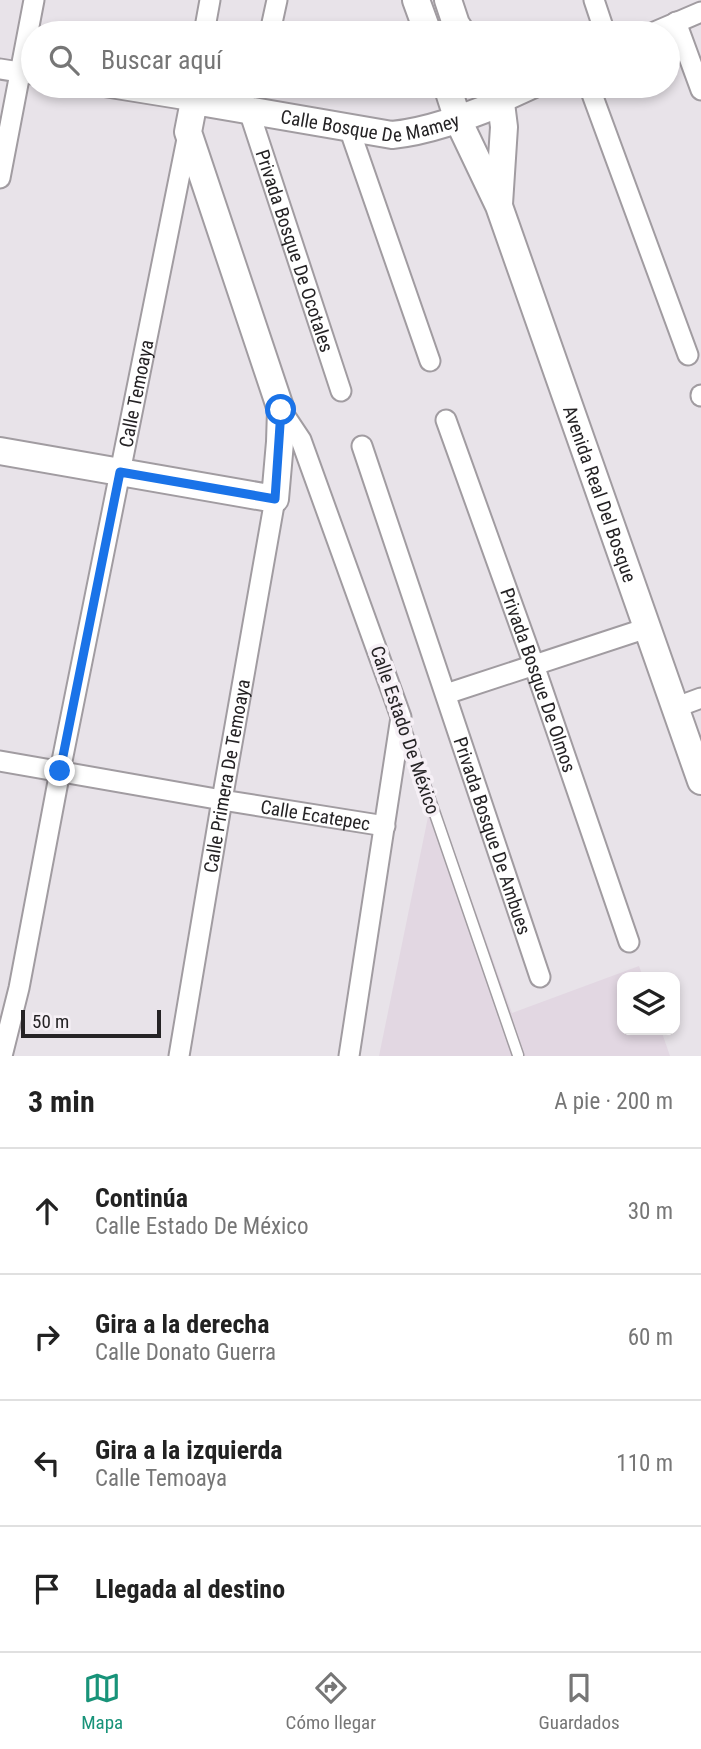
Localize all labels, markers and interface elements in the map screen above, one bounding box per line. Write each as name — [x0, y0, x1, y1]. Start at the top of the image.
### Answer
search box — [21, 21, 680, 98]
icon: search — [45, 41, 83, 79]
text: Buscar aquí — [101, 45, 222, 75]
street label: Calle Bosque De Mamey — [279, 105, 462, 146]
street label: Privada Bosque De Ocotales — [251, 146, 339, 355]
street label: Calle Temoaya — [114, 338, 158, 449]
route start — [265, 394, 296, 425]
street label: Avenida Real Del Bosque — [558, 402, 642, 585]
street label: Privada Bosque De Olmos — [496, 585, 581, 775]
street label: Calle Estado De México — [365, 643, 445, 817]
street label: Calle Primera De Temoaya — [198, 677, 255, 875]
street label: Privada Bosque De Ambues — [449, 734, 536, 937]
route end — [44, 755, 75, 786]
street label: Calle Ecatepec — [259, 795, 372, 835]
map controls — [617, 972, 680, 1035]
button: layers — [617, 972, 680, 1035]
scale bar — [21, 1007, 161, 1039]
text: 50 m — [32, 1010, 69, 1033]
text: 3 min — [28, 1084, 95, 1119]
text: A pie · 200 m — [554, 1088, 673, 1115]
text: Continúa — [95, 1183, 188, 1213]
icon: ahead — [28, 1192, 66, 1230]
text: 30 m — [628, 1198, 673, 1225]
text: Calle Estado De México — [95, 1213, 309, 1240]
text: Gira a la derecha — [95, 1309, 269, 1339]
icon: right — [28, 1318, 66, 1356]
text: 60 m — [628, 1324, 673, 1351]
text: Calle Donato Guerra — [95, 1339, 276, 1366]
text: Gira a la izquierda — [95, 1435, 283, 1465]
icon: left — [28, 1444, 66, 1482]
text: 110 m — [616, 1450, 673, 1477]
text: Calle Temoaya — [95, 1465, 227, 1492]
icon: arrive — [28, 1570, 66, 1608]
text: Llegada al destino — [95, 1574, 285, 1604]
tab: Mapa — [81, 1669, 123, 1734]
tab: Cómo llegar — [286, 1669, 376, 1734]
tab: Guardados — [538, 1669, 620, 1734]

